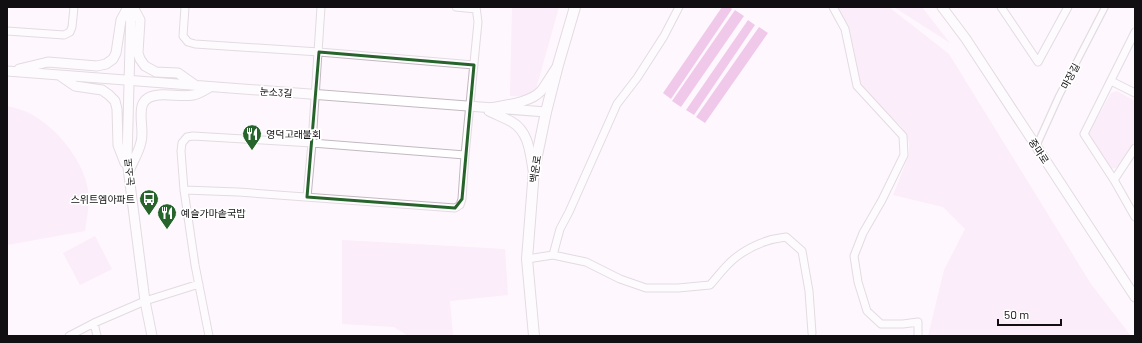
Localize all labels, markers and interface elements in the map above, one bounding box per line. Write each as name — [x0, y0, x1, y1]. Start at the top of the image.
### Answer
street label: 마장길 — [1058, 61, 1082, 91]
street label: 눈소3길 — [259, 85, 293, 99]
restaurant icon: 영덕고래불회 — [241, 123, 263, 151]
place label: 영덕고래불회 — [266, 128, 321, 140]
street label: 중마로 — [1026, 136, 1052, 166]
street label: 백운로 — [527, 154, 543, 184]
street label: 눈소로 — [122, 158, 136, 186]
bus stop icon: 스위트엠아파트 — [138, 188, 160, 216]
place label: 스위트엠아파트 — [71, 193, 135, 205]
restaurant icon: 예슬가마솥국밥 — [156, 202, 178, 230]
place label: 예슬가마솥국밥 — [181, 207, 246, 219]
scale bar — [998, 301, 1061, 327]
text: 50 m — [1004, 307, 1029, 321]

